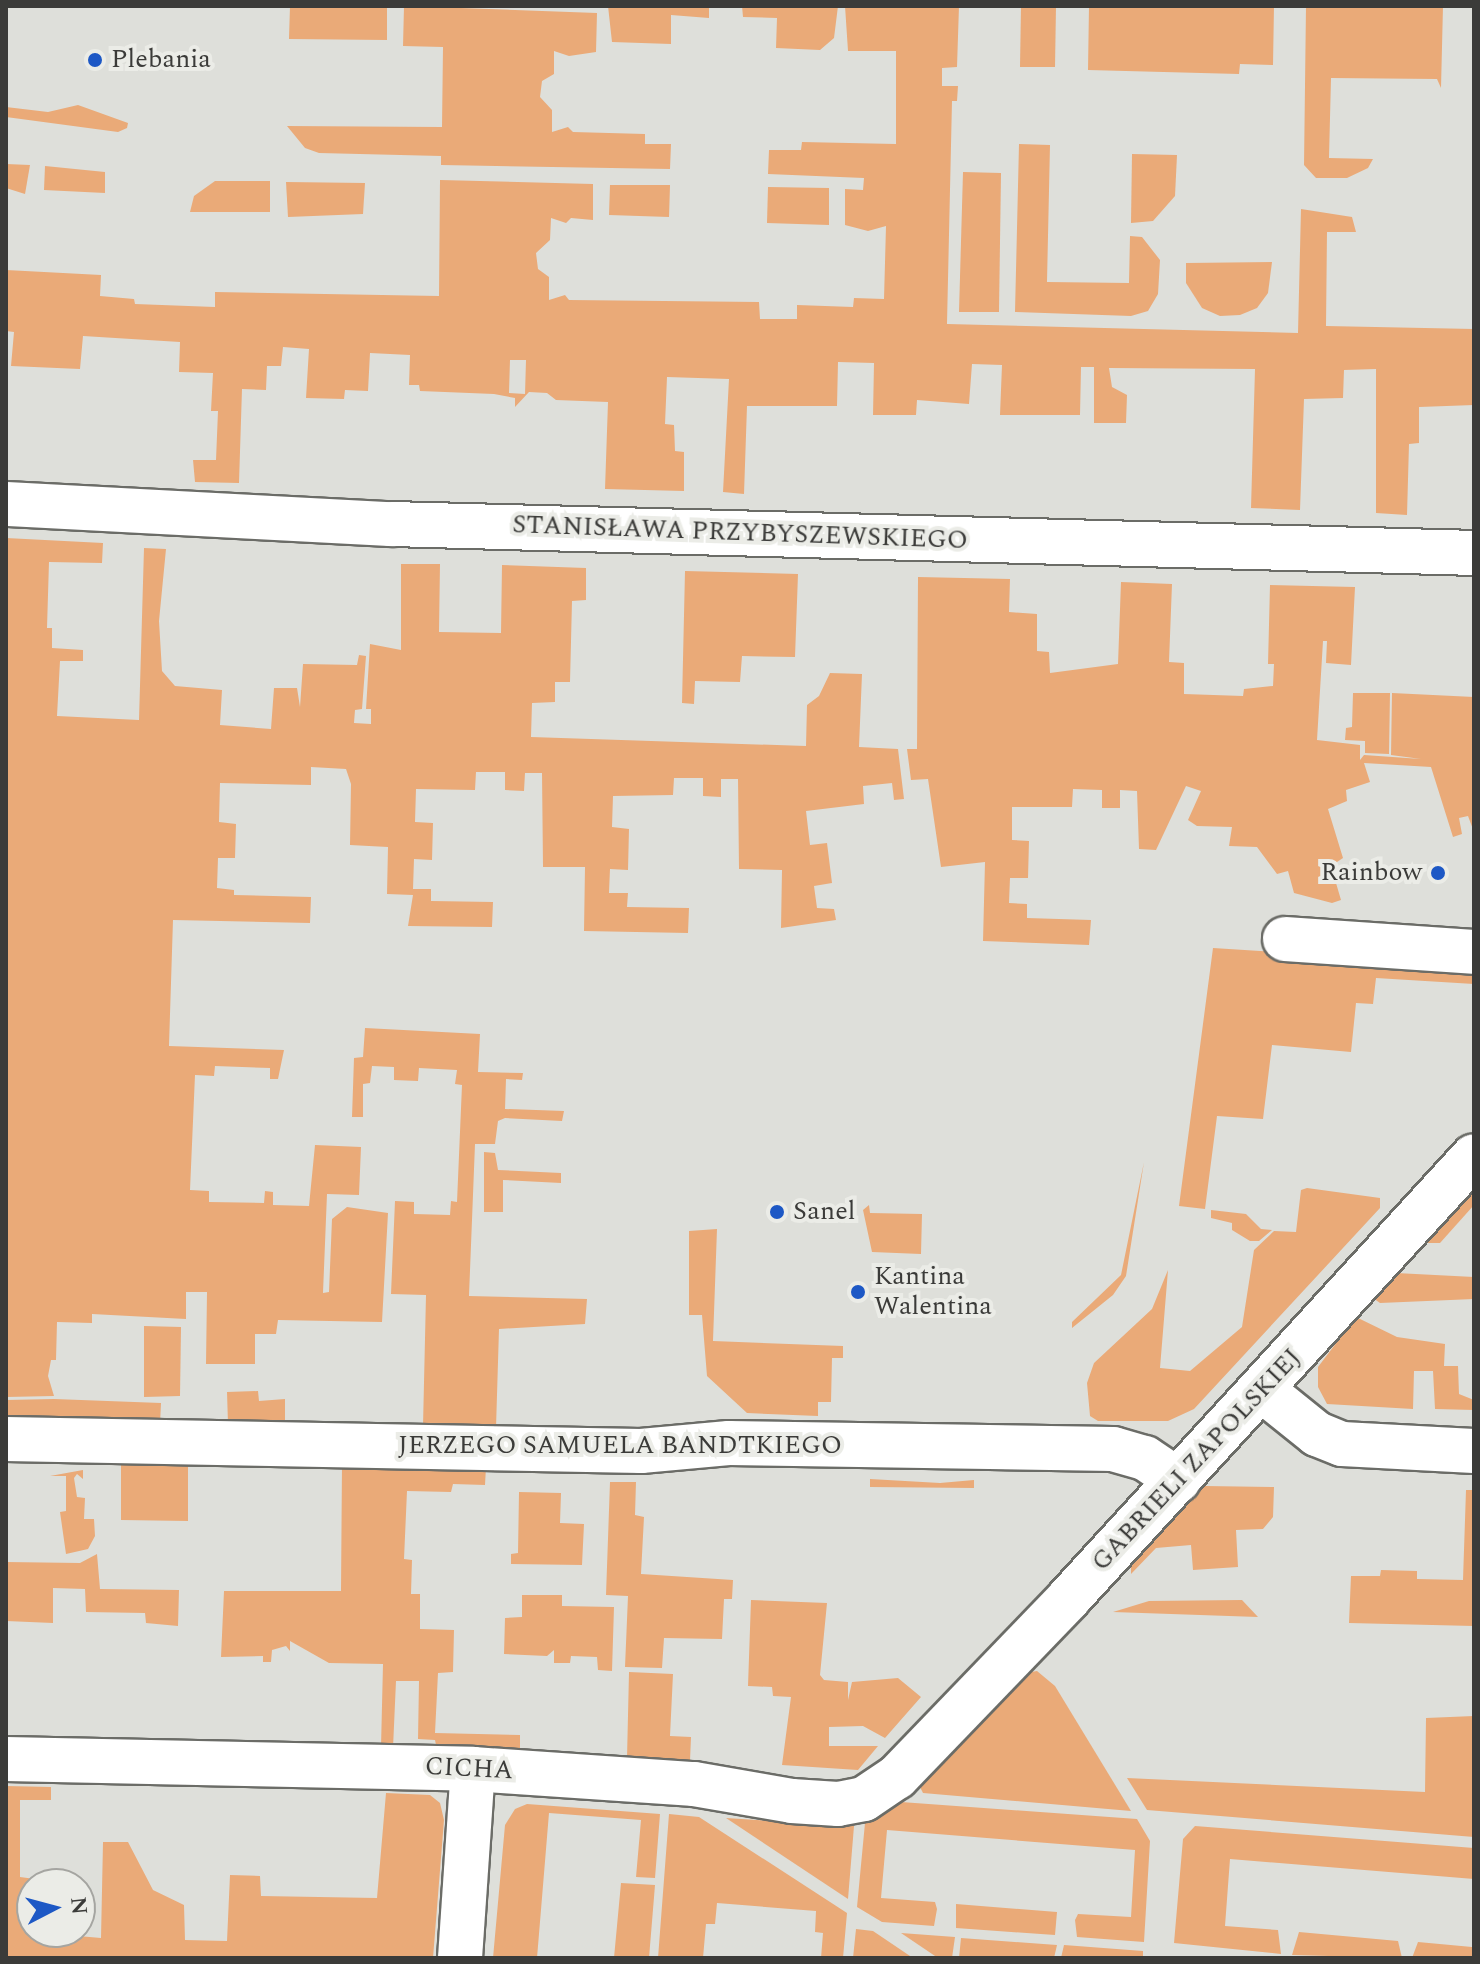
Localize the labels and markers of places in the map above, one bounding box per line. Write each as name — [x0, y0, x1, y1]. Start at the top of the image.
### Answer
place label: Plebania — [111, 44, 211, 76]
marker: Plebania — [86, 51, 104, 69]
place label: Rainbow — [1321, 857, 1422, 889]
marker: Rainbow — [1429, 864, 1447, 882]
place label: Sanel — [793, 1196, 855, 1228]
marker: Sanel — [768, 1203, 786, 1221]
place label: Kantina Walentina — [874, 1261, 992, 1322]
marker: Kantina Walentina — [849, 1283, 867, 1301]

